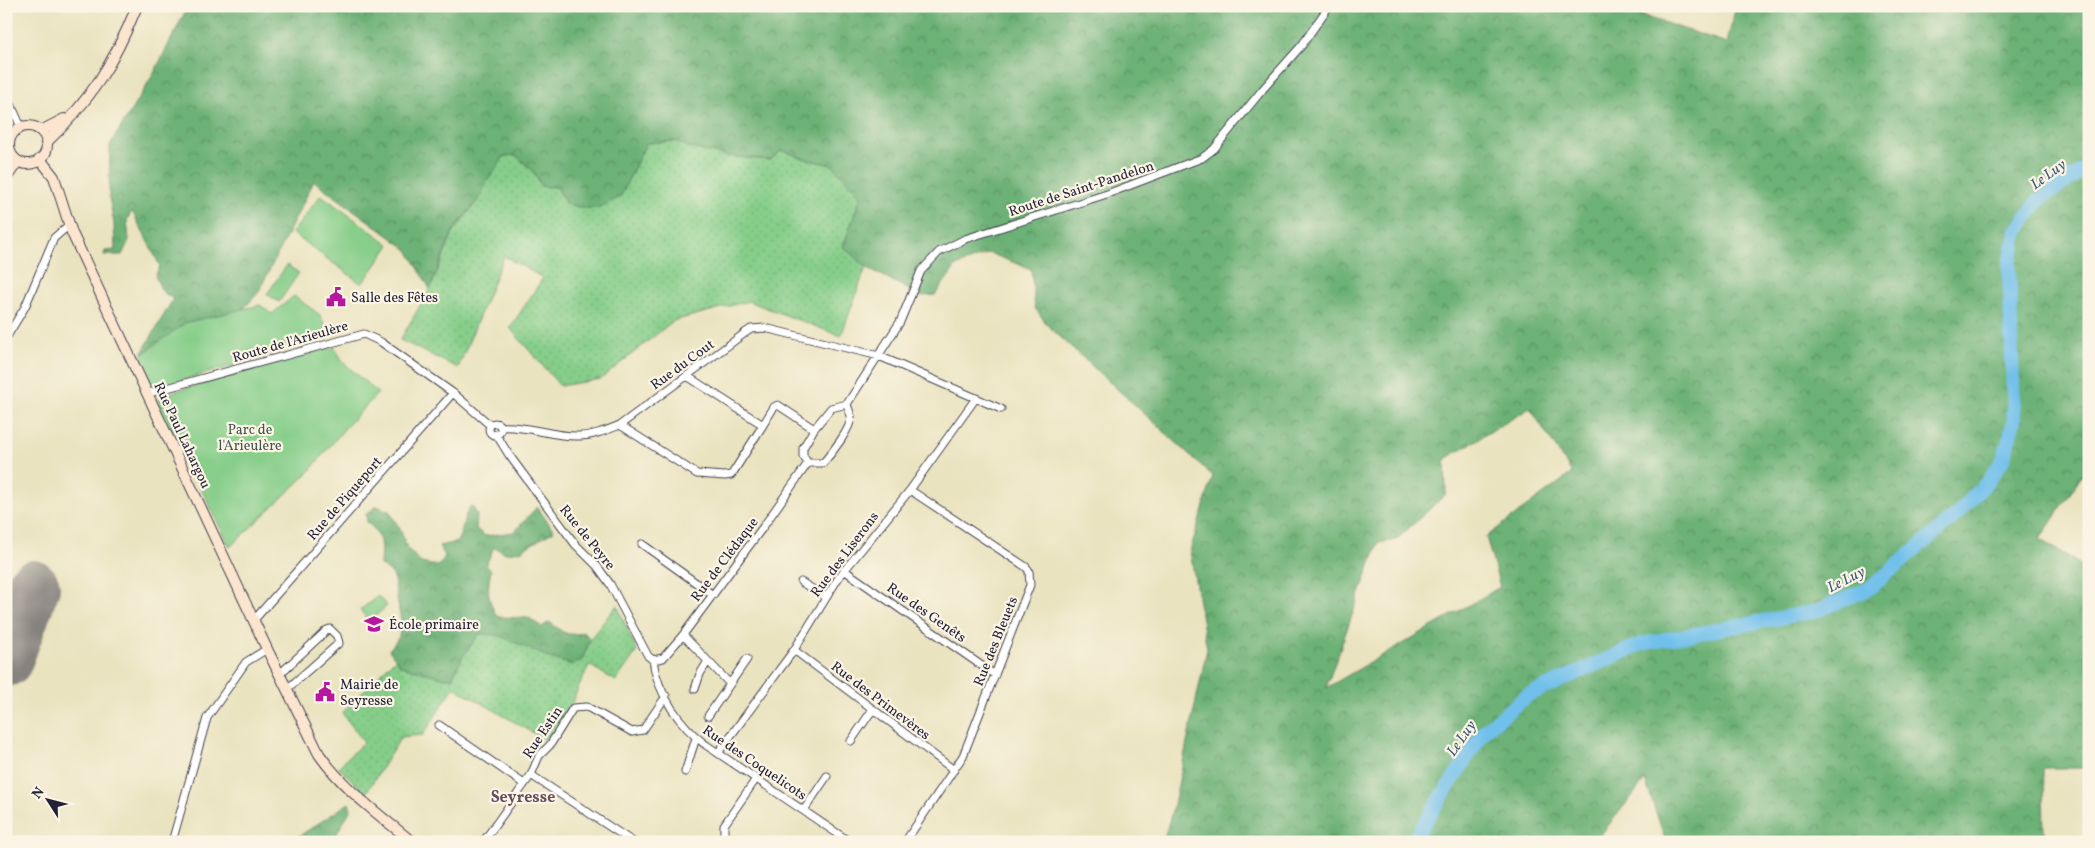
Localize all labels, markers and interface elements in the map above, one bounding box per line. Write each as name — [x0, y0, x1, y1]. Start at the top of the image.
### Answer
water label: Le Luy — [2027, 155, 2071, 195]
street label: Route de Saint-Pandelon — [1006, 157, 1156, 222]
public building icon: Salle des Fêtes — [325, 286, 347, 308]
place label: Salle des Fêtes — [351, 289, 438, 308]
street label: Route de l'Arieulère — [230, 317, 351, 368]
street label: Rue du Cout — [647, 335, 719, 395]
street label: Rue Paul Lahargou — [149, 379, 215, 492]
park label: Parc de l'Arieulère — [218, 421, 282, 456]
street label: Rue de Piqueport — [304, 453, 387, 545]
street label: Rue de Peyre — [555, 501, 619, 575]
street label: Rue des Liserons — [807, 508, 884, 602]
street label: Rue de Clédaque — [687, 513, 763, 606]
water label: Le Luy — [1824, 562, 1869, 599]
street label: Rue des Genêts — [883, 579, 970, 648]
street label: Rue des Bleuets — [970, 594, 1023, 689]
school or university icon: École primaire — [363, 613, 385, 635]
place label: École primaire — [389, 616, 479, 635]
street label: Rue des Primevères — [827, 658, 934, 745]
place label: Mairie de Seyresse — [340, 676, 399, 711]
public building icon: Mairie de Seyresse — [314, 681, 336, 703]
street label: Rue Estin — [519, 703, 568, 763]
water label: Le Luy — [1442, 716, 1482, 761]
street label: Rue des Coquelicots — [698, 721, 810, 805]
north arrow — [22, 776, 72, 826]
text: N — [28, 784, 49, 803]
district label: Seyresse — [491, 787, 555, 809]

